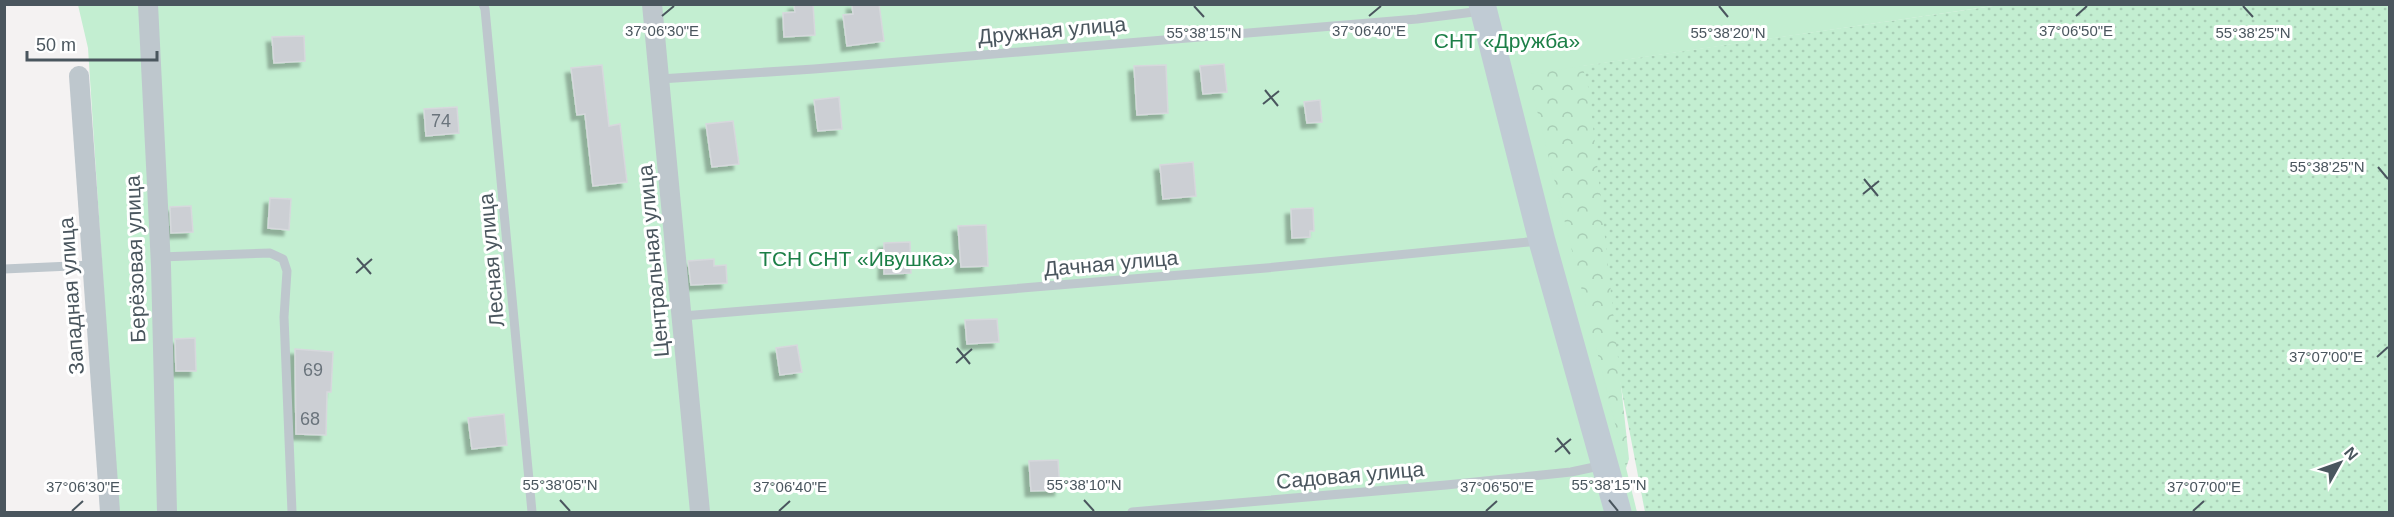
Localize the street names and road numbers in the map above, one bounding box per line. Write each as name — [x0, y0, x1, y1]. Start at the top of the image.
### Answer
street label: Дружная улица — [977, 12, 1127, 48]
street label: Центральная улица — [633, 163, 673, 358]
street label: Берёзовая улица — [121, 175, 149, 343]
street label: Лесная улица — [474, 192, 508, 328]
street label: Западная улица — [54, 216, 88, 376]
street label: Дачная улица — [1043, 246, 1179, 280]
street label: Садовая улица — [1275, 457, 1425, 493]

